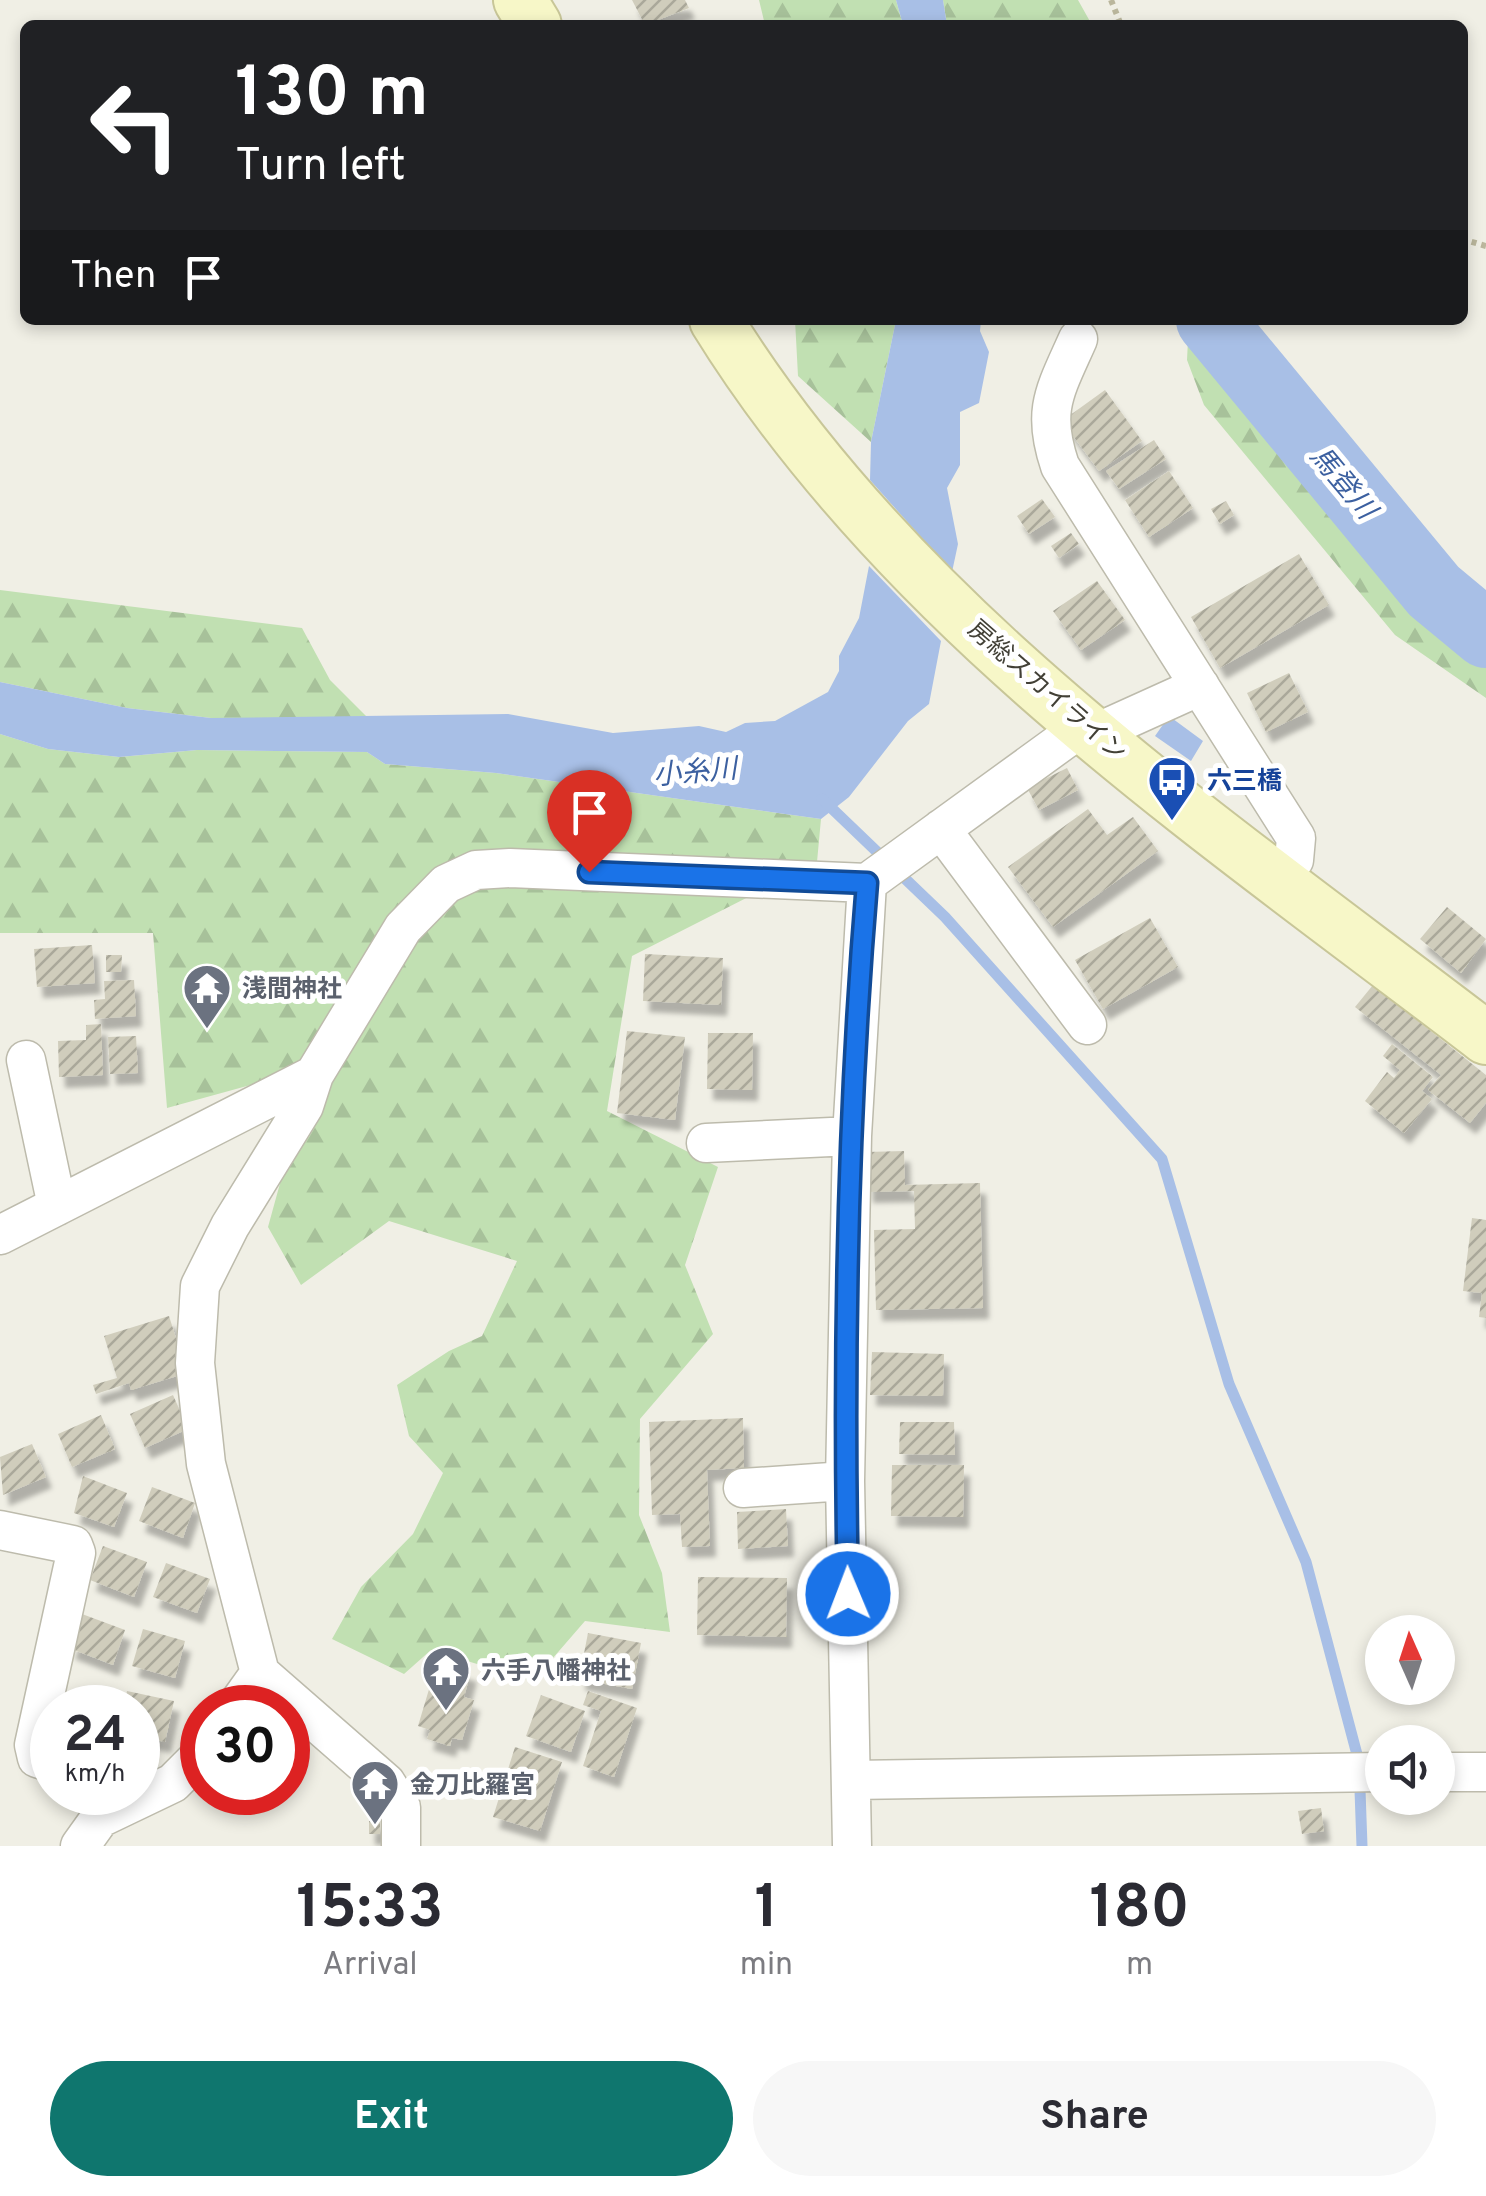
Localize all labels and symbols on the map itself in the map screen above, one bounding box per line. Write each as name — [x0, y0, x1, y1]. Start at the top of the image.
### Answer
water label: 馬登川 — [1301, 440, 1384, 530]
street label: 房総スカイライン — [960, 615, 1132, 770]
water label: 小糸川 — [652, 752, 742, 796]
bus stop icon: 六三橋 — [1146, 754, 1198, 822]
place label: 六三橋 — [1207, 767, 1282, 799]
pin — [547, 770, 632, 873]
temple icon: 浅間神社 — [181, 962, 233, 1030]
place label: 浅間神社 — [242, 975, 342, 1007]
position arrow — [796, 1542, 900, 1646]
north arrow — [1365, 1615, 1455, 1705]
temple icon: 六手八幡神社 — [420, 1644, 472, 1712]
place label: 六手八幡神社 — [481, 1657, 631, 1689]
speed limit sign: 30 — [180, 1685, 310, 1815]
temple icon: 金刀比羅宮 — [349, 1758, 401, 1826]
place label: 金刀比羅宮 — [410, 1771, 535, 1803]

